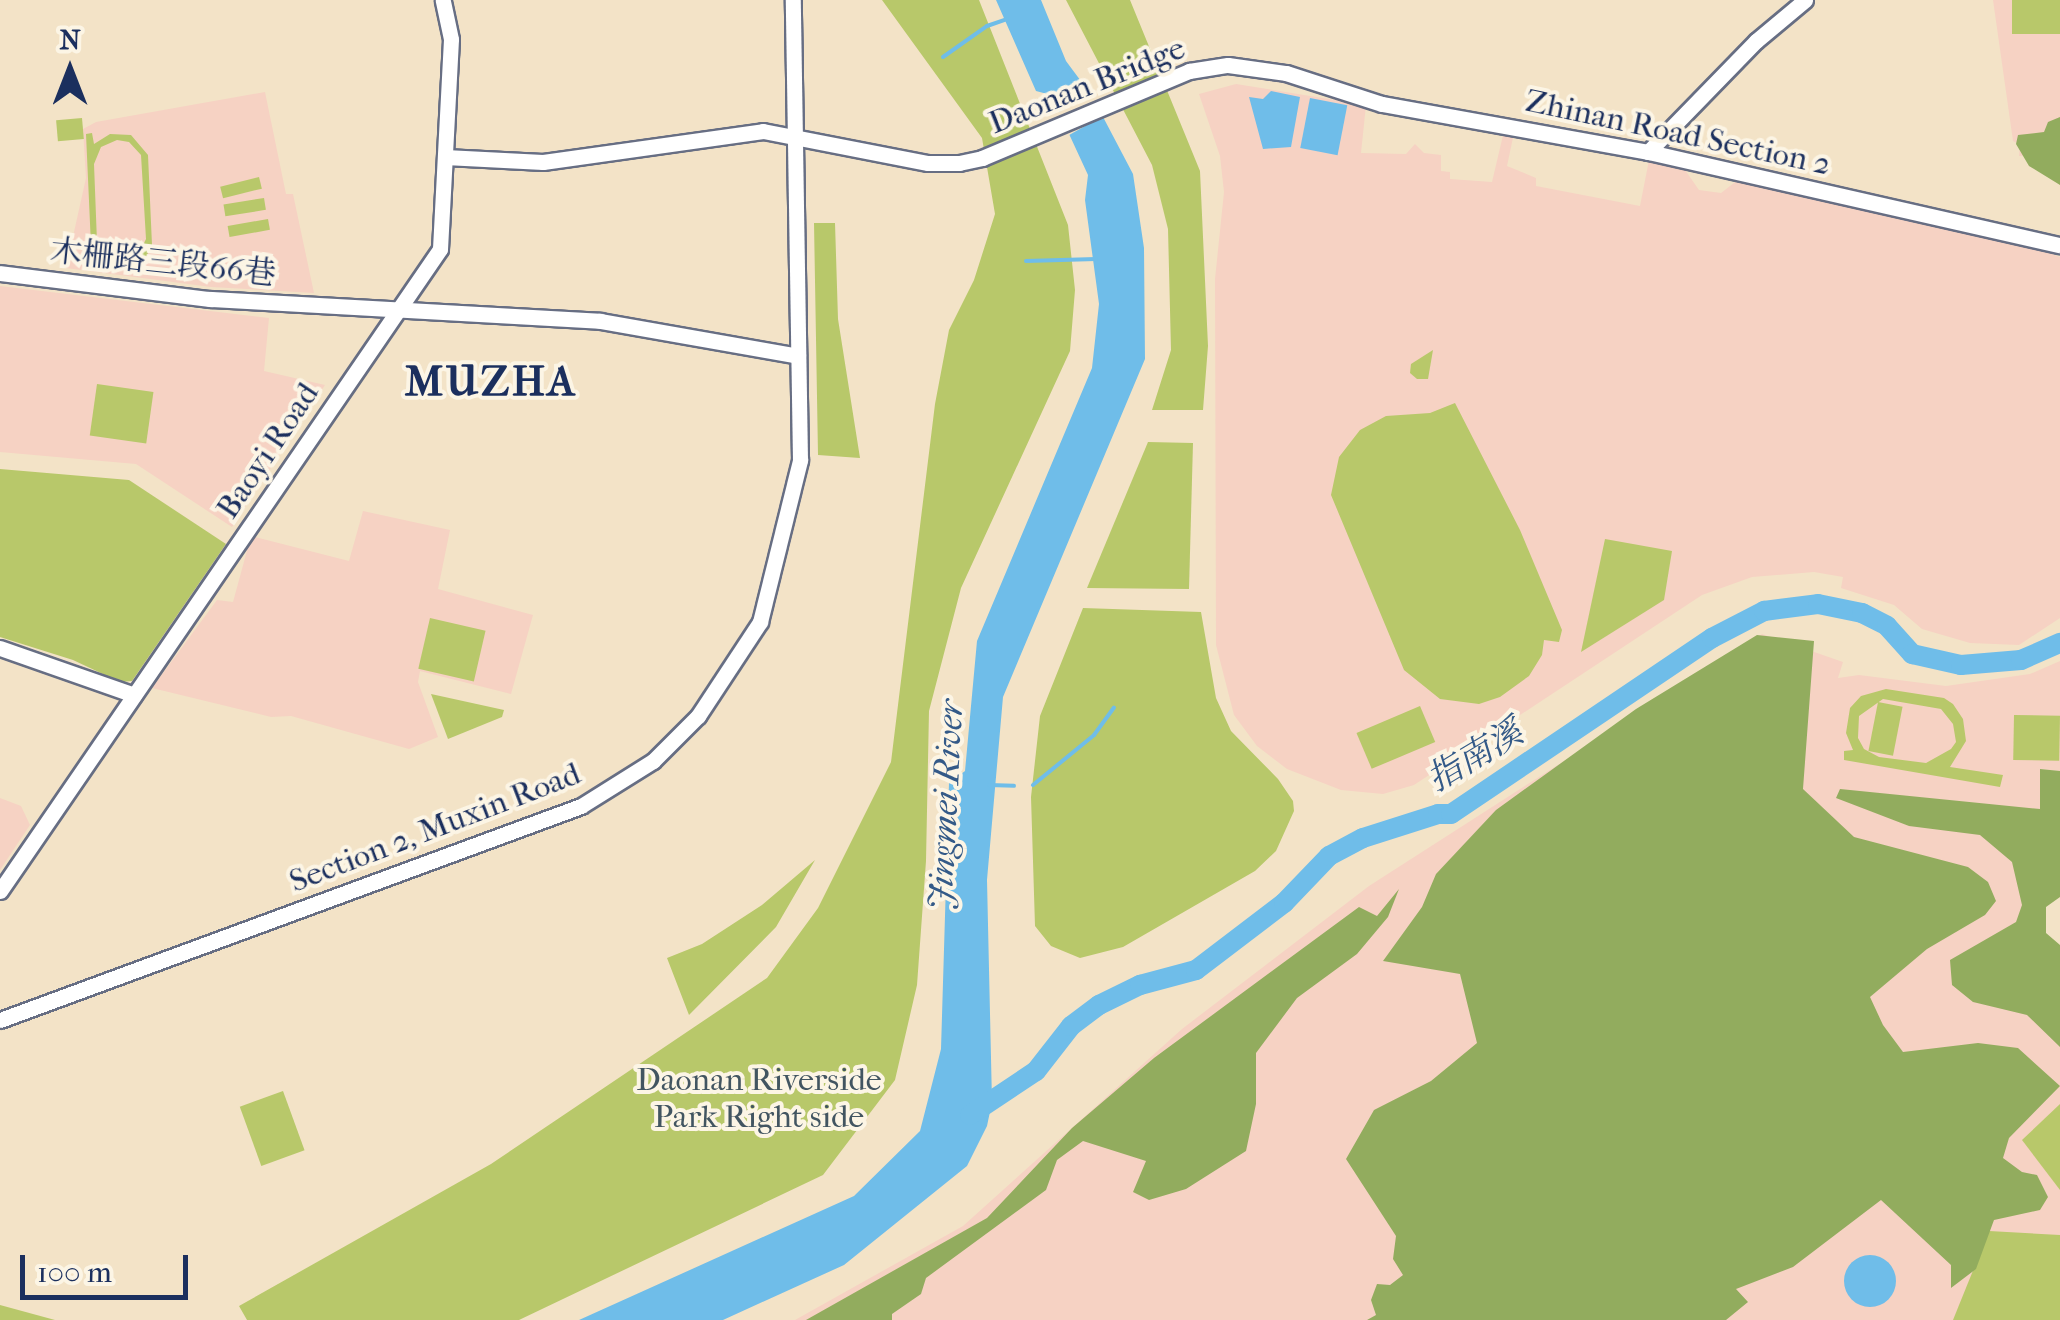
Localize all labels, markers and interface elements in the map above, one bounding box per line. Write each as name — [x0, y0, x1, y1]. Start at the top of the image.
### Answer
north arrow — [20, 20, 120, 120]
text: N — [59, 23, 81, 56]
street label: Daonan Bridge — [983, 29, 1191, 143]
street label: Zhinan Road Section 2 — [1522, 82, 1834, 184]
street label: 木柵路三段66巷 — [48, 232, 278, 294]
district label: MUZHA — [405, 357, 577, 407]
street label: Baoyi Road — [209, 376, 327, 526]
water label: Jingmei River — [920, 699, 972, 911]
water label: 指南溪 — [1419, 711, 1531, 801]
street label: Section 2, Muxin Road — [284, 755, 586, 901]
park label: Daonan Riverside Park Right side — [636, 1062, 882, 1137]
scale bar — [25, 1235, 192, 1297]
text: 100 m — [37, 1255, 112, 1290]

